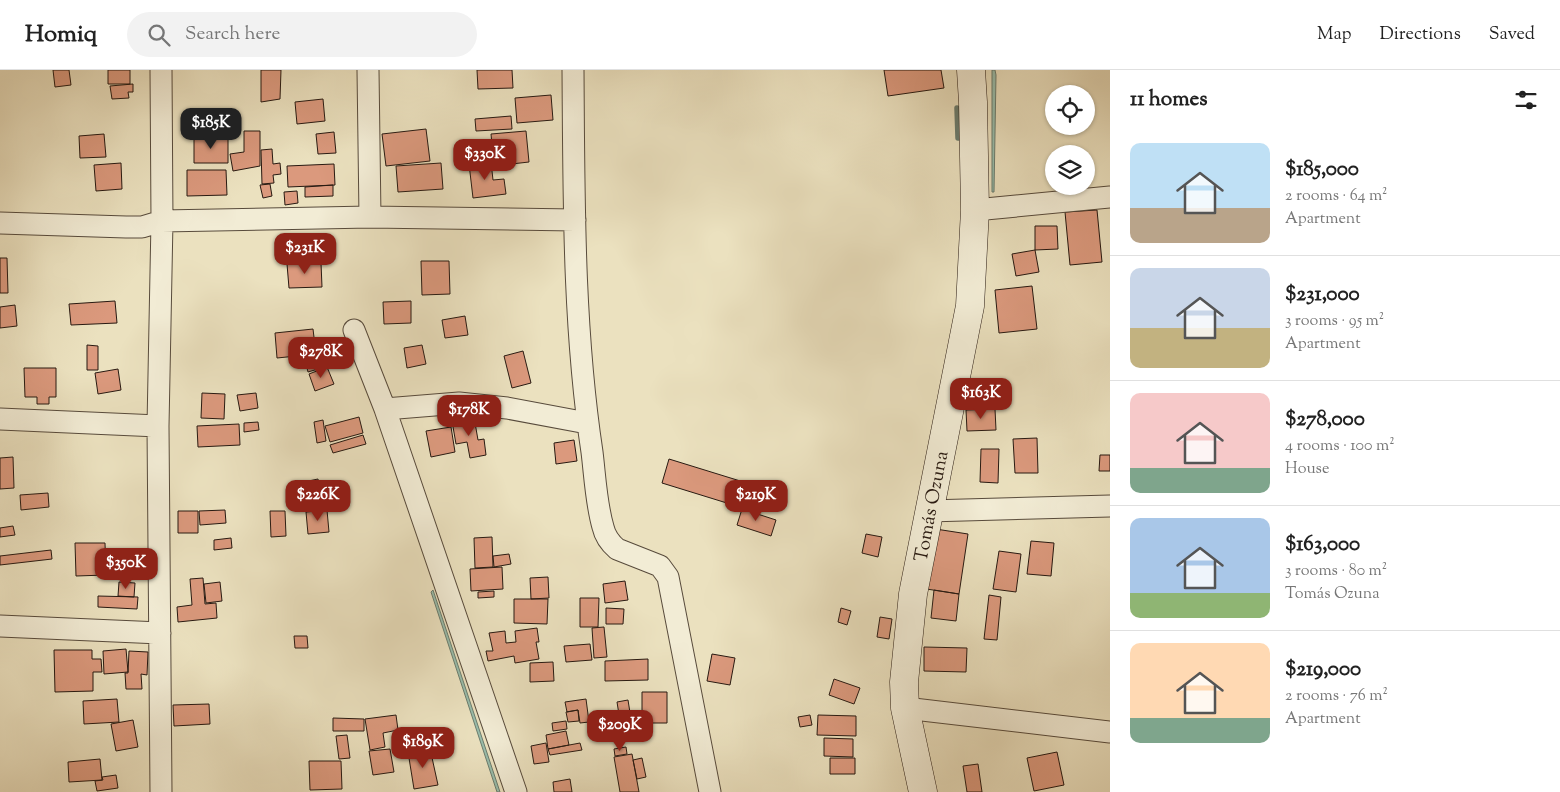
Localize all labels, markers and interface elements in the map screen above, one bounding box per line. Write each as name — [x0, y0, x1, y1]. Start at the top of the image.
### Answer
search box — [127, 12, 477, 57]
text: Homiq — [25, 18, 97, 52]
icon: search — [145, 21, 173, 49]
text: Search here — [185, 21, 280, 48]
text: Map — [1317, 22, 1352, 48]
text: Directions — [1380, 22, 1461, 48]
text: Saved — [1489, 22, 1535, 48]
map controls — [1045, 85, 1095, 195]
button: locate — [1045, 85, 1095, 135]
text: 11 homes — [1130, 85, 1208, 115]
icon: filters — [1512, 86, 1540, 114]
pin: $185K — [176, 108, 246, 150]
text: $185K — [191, 112, 231, 135]
pin: $330K — [450, 138, 520, 181]
text: $330K — [464, 143, 506, 166]
button: layers — [1045, 145, 1095, 195]
text: $185,000 — [1285, 155, 1359, 185]
icon: home — [1170, 163, 1230, 223]
text: 2 rooms · 64 m² — [1285, 185, 1388, 208]
text: Apartment — [1285, 208, 1361, 231]
pin: $231K — [270, 232, 340, 275]
text: $231K — [285, 237, 325, 260]
text: $231,000 — [1285, 280, 1360, 310]
icon: home — [1170, 288, 1230, 348]
text: 3 rooms · 95 m² — [1285, 310, 1384, 333]
text: Apartment — [1285, 333, 1361, 356]
pin: $278K — [286, 336, 356, 379]
text: $278K — [299, 341, 343, 364]
pin: $163K — [946, 378, 1016, 420]
text: $163K — [961, 382, 1001, 405]
pin: $178K — [434, 394, 504, 437]
text: $178K — [448, 399, 490, 422]
text: $278,000 — [1285, 405, 1365, 435]
icon: home — [1170, 413, 1230, 473]
text: 4 rooms · 100 m² — [1285, 435, 1395, 458]
street label: Tomás Ozuna — [908, 449, 956, 564]
text: House — [1285, 458, 1329, 481]
pin: $226K — [283, 480, 353, 522]
pin: $219K — [721, 480, 791, 522]
text: $226K — [296, 484, 340, 507]
text: $219K — [736, 484, 776, 507]
text: $163,000 — [1285, 530, 1360, 560]
icon: home — [1170, 538, 1230, 598]
pin: $350K — [91, 548, 161, 590]
text: $350K — [106, 552, 146, 575]
text: 3 rooms · 80 m² — [1285, 560, 1387, 583]
text: Tomás Ozuna — [1285, 583, 1380, 606]
text: $219,000 — [1285, 655, 1361, 685]
icon: home — [1170, 663, 1230, 723]
text: 2 rooms · 76 m² — [1285, 685, 1388, 708]
text: Apartment — [1285, 708, 1361, 731]
pin: $209K — [585, 710, 655, 752]
text: $209K — [598, 714, 642, 737]
pin: $189K — [388, 726, 458, 769]
text: $189K — [402, 731, 444, 754]

